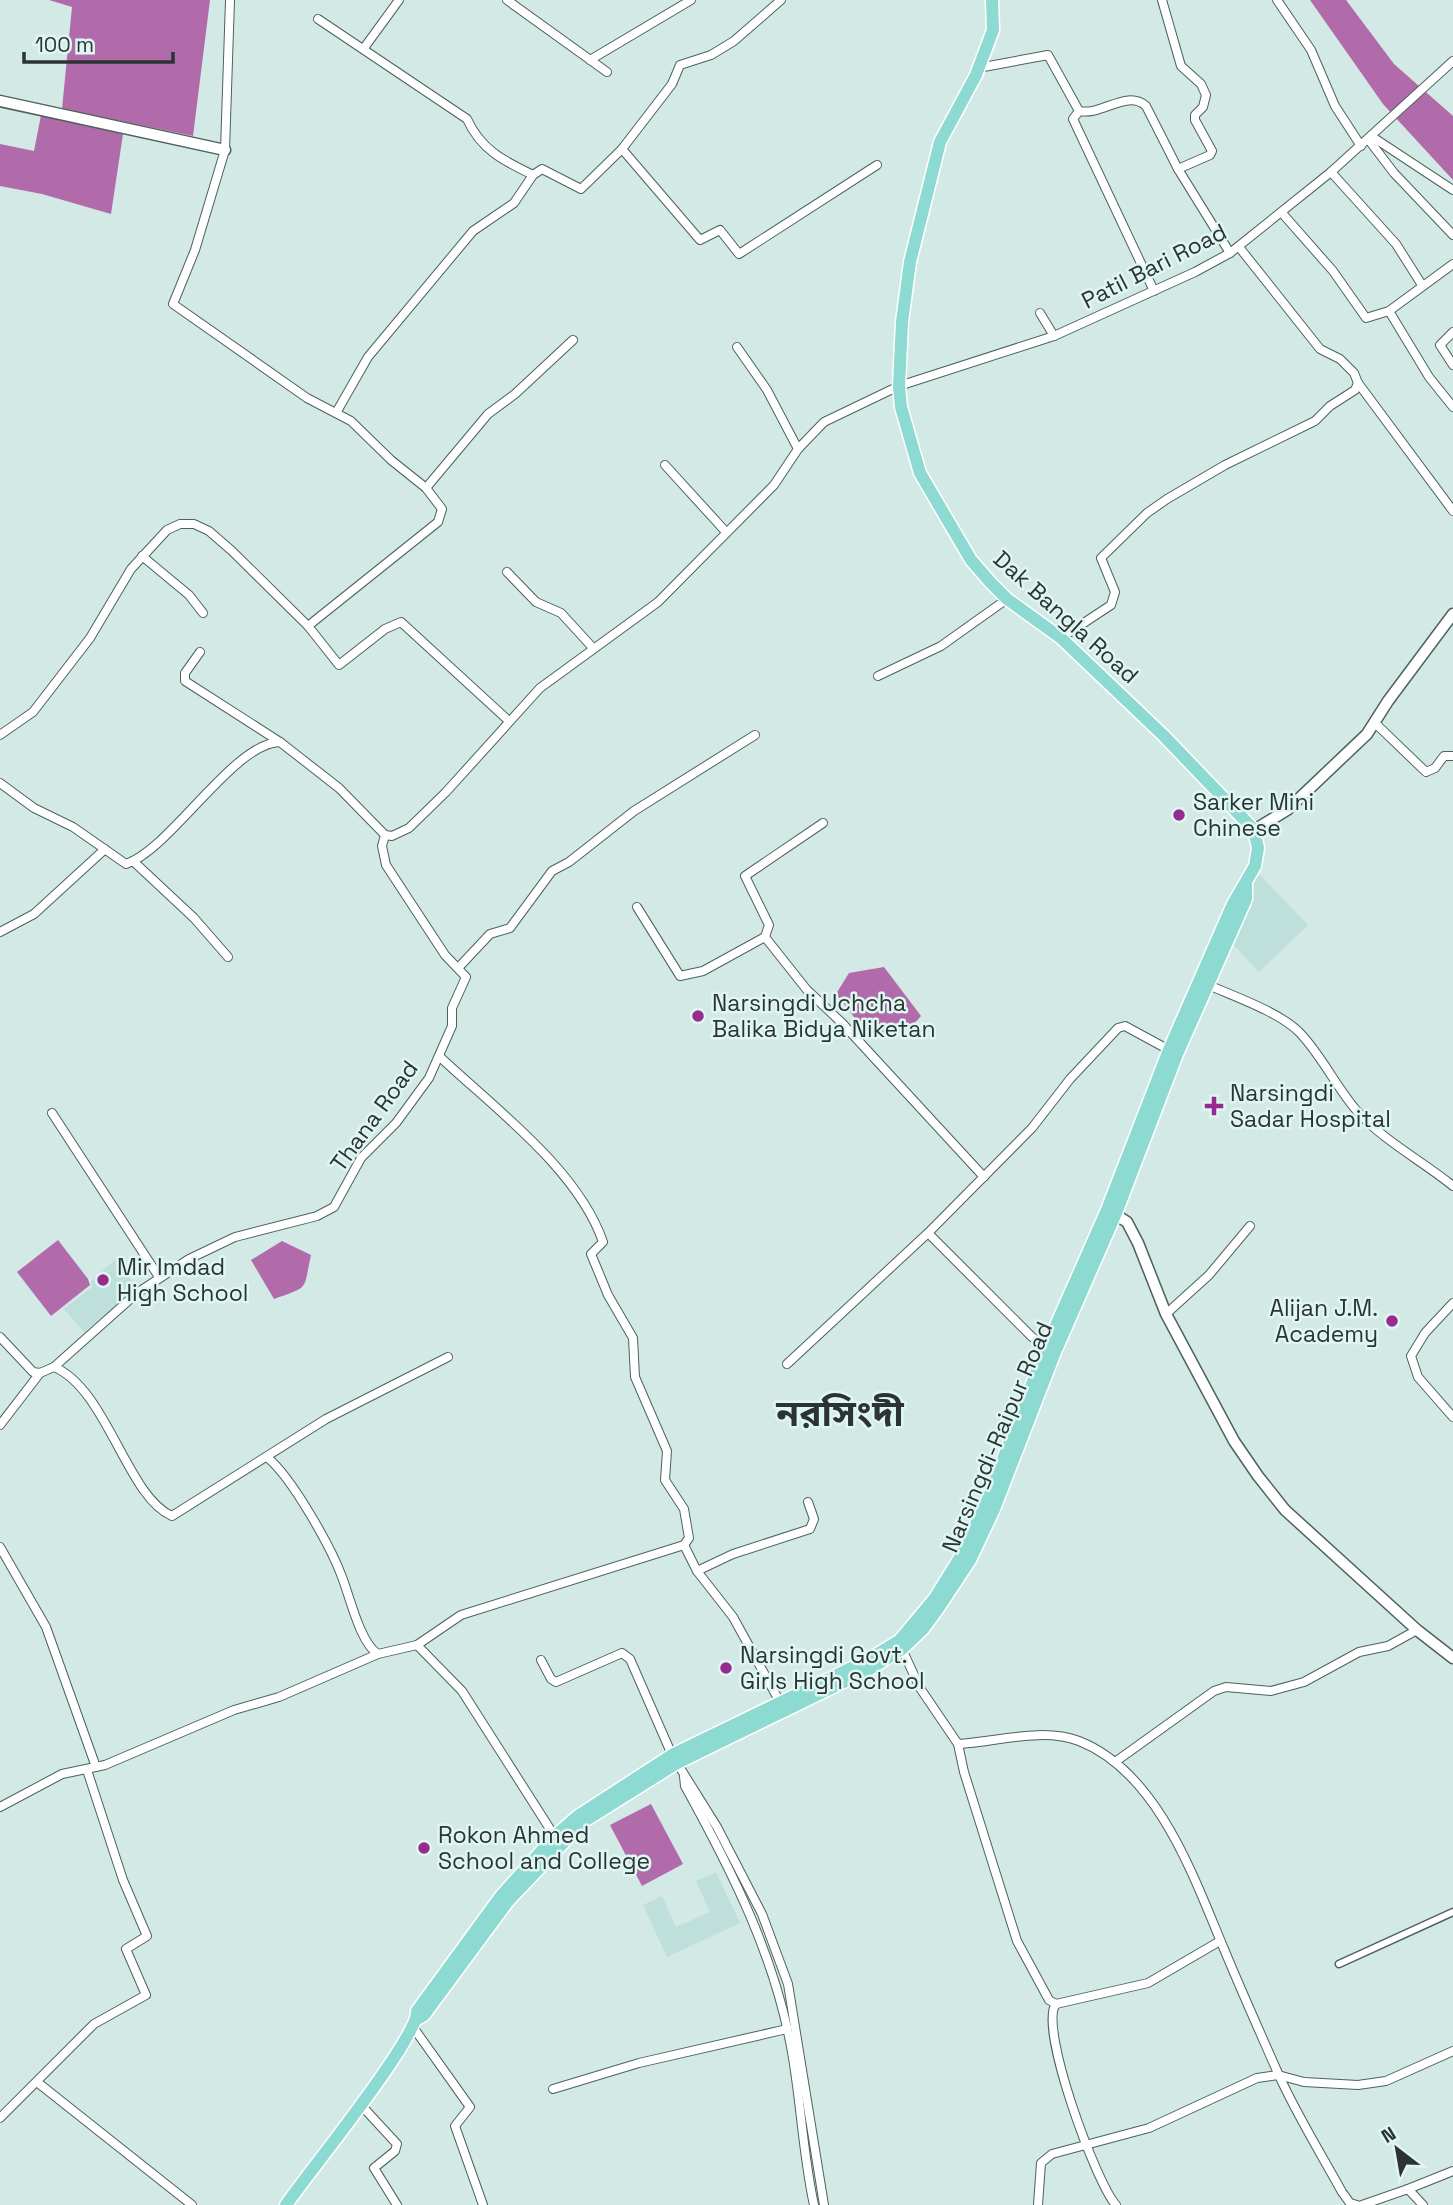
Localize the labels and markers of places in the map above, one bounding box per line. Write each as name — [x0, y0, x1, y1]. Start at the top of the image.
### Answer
place label: Sarker Mini Chinese — [1193, 787, 1314, 843]
marker: Sarker Mini Chinese — [1171, 807, 1187, 823]
place label: Narsingdi Uchcha Balika Bidya Niketan — [712, 988, 936, 1044]
marker: Narsingdi Uchcha Balika Bidya Niketan — [690, 1008, 706, 1024]
place label: Narsingdi Sadar Hospital — [1230, 1078, 1391, 1134]
marker: Narsingdi Sadar Hospital — [1204, 1096, 1224, 1116]
place label: Mir Imdad High School — [117, 1252, 249, 1308]
marker: Mir Imdad High School — [95, 1272, 111, 1288]
place label: Alijan J.M. Academy — [1269, 1293, 1378, 1349]
marker: Alijan J.M. Academy — [1384, 1313, 1400, 1329]
place label: Narsingdi Govt. Girls High School — [740, 1640, 925, 1696]
marker: Narsingdi Govt. Girls High School — [718, 1660, 734, 1676]
place label: Rokon Ahmed School and College — [438, 1820, 650, 1876]
marker: Rokon Ahmed School and College — [416, 1840, 432, 1856]

